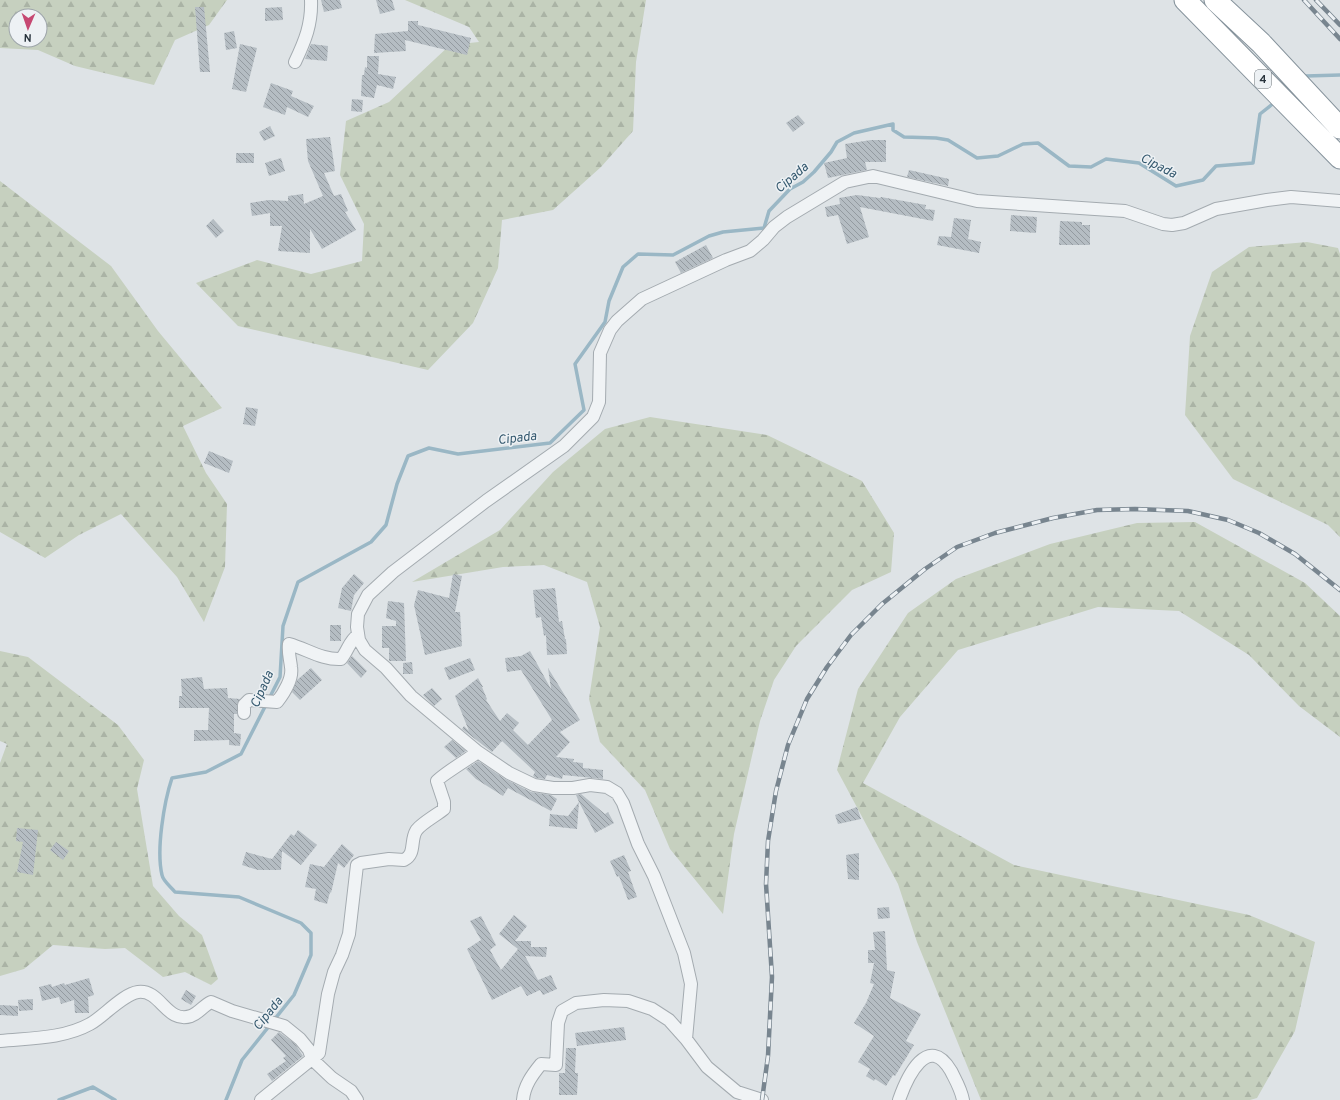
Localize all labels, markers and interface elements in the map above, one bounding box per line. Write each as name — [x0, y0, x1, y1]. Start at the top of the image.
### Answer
north arrow — [8, 8, 48, 48]
text: N — [23, 30, 32, 44]
road number: 4 — [1255, 70, 1271, 88]
water label: Cipada — [1137, 151, 1179, 183]
water label: Cipada — [772, 160, 812, 197]
water label: Cipada — [497, 429, 538, 449]
water label: Cipada — [248, 669, 278, 711]
water label: Cipada — [250, 994, 287, 1034]

